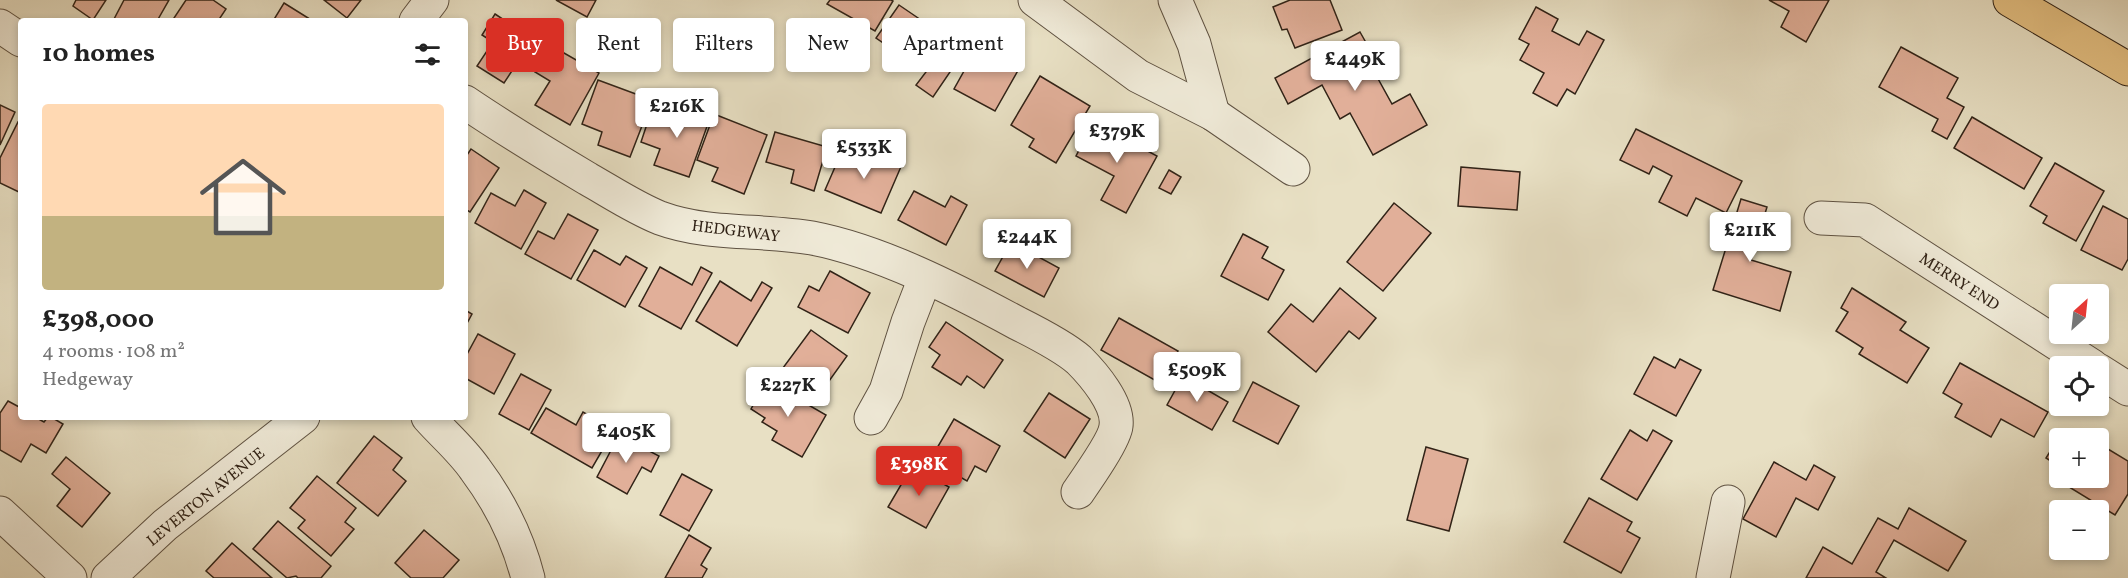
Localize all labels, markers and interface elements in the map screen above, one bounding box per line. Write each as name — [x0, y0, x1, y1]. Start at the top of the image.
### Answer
chip: Buy — [486, 18, 564, 72]
chip: Rent — [576, 18, 661, 72]
chip: Filters — [673, 18, 774, 72]
chip: New — [786, 18, 870, 72]
chip: Apartment — [882, 18, 1025, 72]
text: 10 homes — [42, 36, 155, 72]
icon: filters — [411, 38, 444, 71]
pin: £449K — [1313, 41, 1397, 92]
text: £449K — [1325, 46, 1385, 74]
pin: £216K — [635, 88, 719, 139]
text: £216K — [649, 93, 705, 121]
pin: £379K — [1075, 113, 1159, 164]
text: £379K — [1089, 118, 1145, 146]
pin: £533K — [822, 129, 906, 180]
text: £533K — [836, 134, 892, 162]
icon: home — [189, 143, 297, 251]
pin: £211K — [1708, 212, 1792, 263]
street label: HEDGEWAY — [690, 216, 781, 248]
text: £211K — [1724, 217, 1776, 245]
pin: £244K — [985, 219, 1069, 270]
text: £244K — [997, 224, 1057, 252]
street label: MERRY END — [1915, 249, 2004, 317]
north arrow — [2049, 284, 2109, 344]
map controls — [2049, 284, 2109, 560]
text: £398,000 — [42, 302, 154, 338]
text: 4 rooms · 108 m² — [42, 338, 185, 366]
pin: £509K — [1155, 352, 1239, 403]
button: locate — [2049, 356, 2109, 416]
text: £509K — [1168, 357, 1226, 385]
text: Hedgeway — [42, 366, 133, 394]
pin: £227K — [746, 367, 830, 418]
text: £227K — [760, 372, 816, 400]
pin: £405K — [584, 413, 668, 464]
text: £405K — [596, 418, 656, 446]
button: + — [2049, 428, 2109, 488]
street label: LEVERTON AVENUE — [142, 443, 270, 552]
pin: £398K — [877, 446, 961, 497]
text: £398K — [890, 451, 948, 479]
button: − — [2049, 500, 2109, 560]

